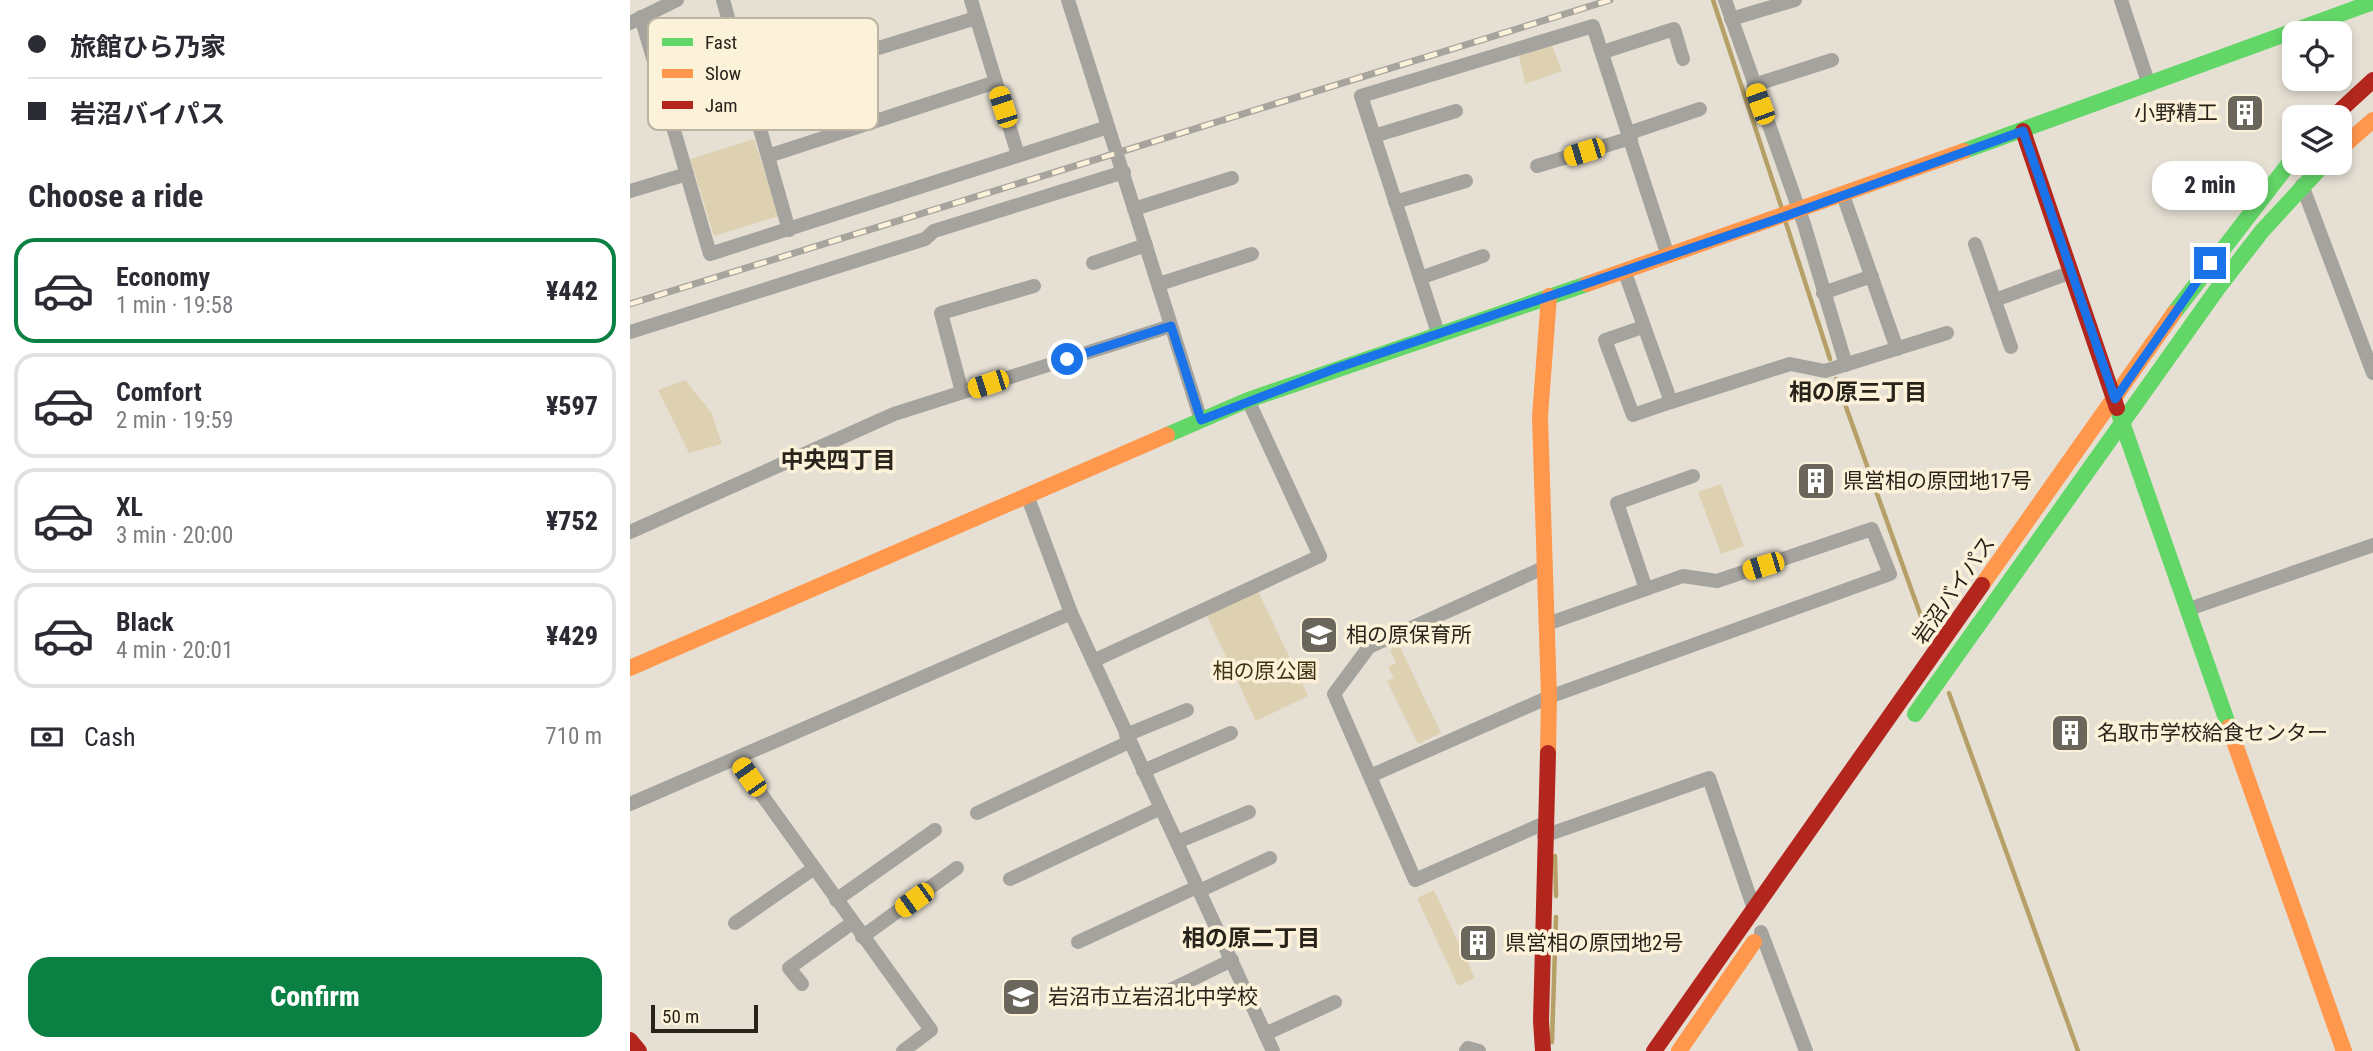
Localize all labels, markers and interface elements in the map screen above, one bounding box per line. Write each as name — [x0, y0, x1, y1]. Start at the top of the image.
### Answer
legend — [648, 18, 878, 130]
map controls — [2282, 21, 2352, 175]
button: locate — [2282, 21, 2352, 91]
text: Fast — [705, 31, 737, 54]
text: 旅館ひら乃家 — [70, 32, 226, 62]
text: Slow — [705, 62, 741, 85]
car — [1743, 81, 1778, 127]
car — [987, 84, 1020, 130]
building icon: 小野精工 — [2224, 92, 2266, 134]
text: Jam — [705, 94, 738, 117]
text: 岩沼バイパス — [70, 99, 225, 129]
place label: 小野精工 — [2134, 101, 2218, 125]
button: layers — [2282, 105, 2352, 175]
car — [1561, 136, 1608, 168]
callout: 2 min — [2152, 162, 2268, 210]
text: 2 min — [2184, 172, 2236, 199]
text: Choose a ride — [28, 177, 203, 215]
route end — [2194, 247, 2226, 279]
icon: car — [32, 259, 95, 322]
text: Economy — [116, 262, 210, 292]
text: ¥442 — [546, 276, 598, 306]
text: 1 min · 19:58 — [116, 292, 233, 319]
route start — [1051, 343, 1083, 375]
car — [965, 368, 1012, 400]
icon: car — [32, 374, 95, 437]
text: Comfort — [116, 377, 202, 407]
district label: 相の原三丁目 — [1789, 379, 1927, 406]
text: ¥597 — [546, 391, 598, 421]
text: 2 min · 19:59 — [116, 407, 233, 434]
district label: 中央四丁目 — [781, 447, 896, 474]
building icon: 県営相の原団地17号 — [1795, 460, 1837, 502]
place label: 県営相の原団地17号 — [1843, 469, 2032, 493]
icon: car — [32, 489, 95, 552]
text: XL — [116, 492, 143, 522]
text: ¥752 — [546, 506, 598, 536]
text: 3 min · 20:00 — [116, 522, 233, 549]
street label: 岩沼バイパス — [1908, 532, 2000, 648]
car — [1740, 550, 1787, 582]
icon: car — [32, 604, 95, 667]
text: Black — [116, 607, 174, 637]
school or university icon: 相の原保育所 — [1298, 614, 1340, 656]
text: ¥429 — [546, 621, 598, 651]
place label: 相の原保育所 — [1346, 623, 1472, 647]
text: 4 min · 20:01 — [116, 637, 233, 664]
park label: 相の原公園 — [1213, 659, 1318, 683]
building icon: 名取市学校給食センター — [2049, 712, 2091, 754]
icon: cash — [28, 718, 66, 756]
place label: 名取市学校給食センター — [2097, 721, 2328, 745]
text: Cash — [84, 722, 136, 752]
text: 710 m — [545, 723, 602, 750]
car — [729, 754, 770, 800]
car — [891, 879, 938, 921]
building icon: 県営相の原団地2号 — [1457, 922, 1499, 964]
district label: 相の原二丁目 — [1182, 925, 1320, 952]
place label: 県営相の原団地2号 — [1505, 931, 1683, 955]
button: Confirm — [28, 957, 602, 1037]
school or university icon: 岩沼市立岩沼北中学校 — [1000, 976, 1042, 1018]
place label: 岩沼市立岩沼北中学校 — [1048, 985, 1258, 1009]
scale bar — [651, 1002, 758, 1034]
text: 50 m — [662, 1005, 699, 1028]

